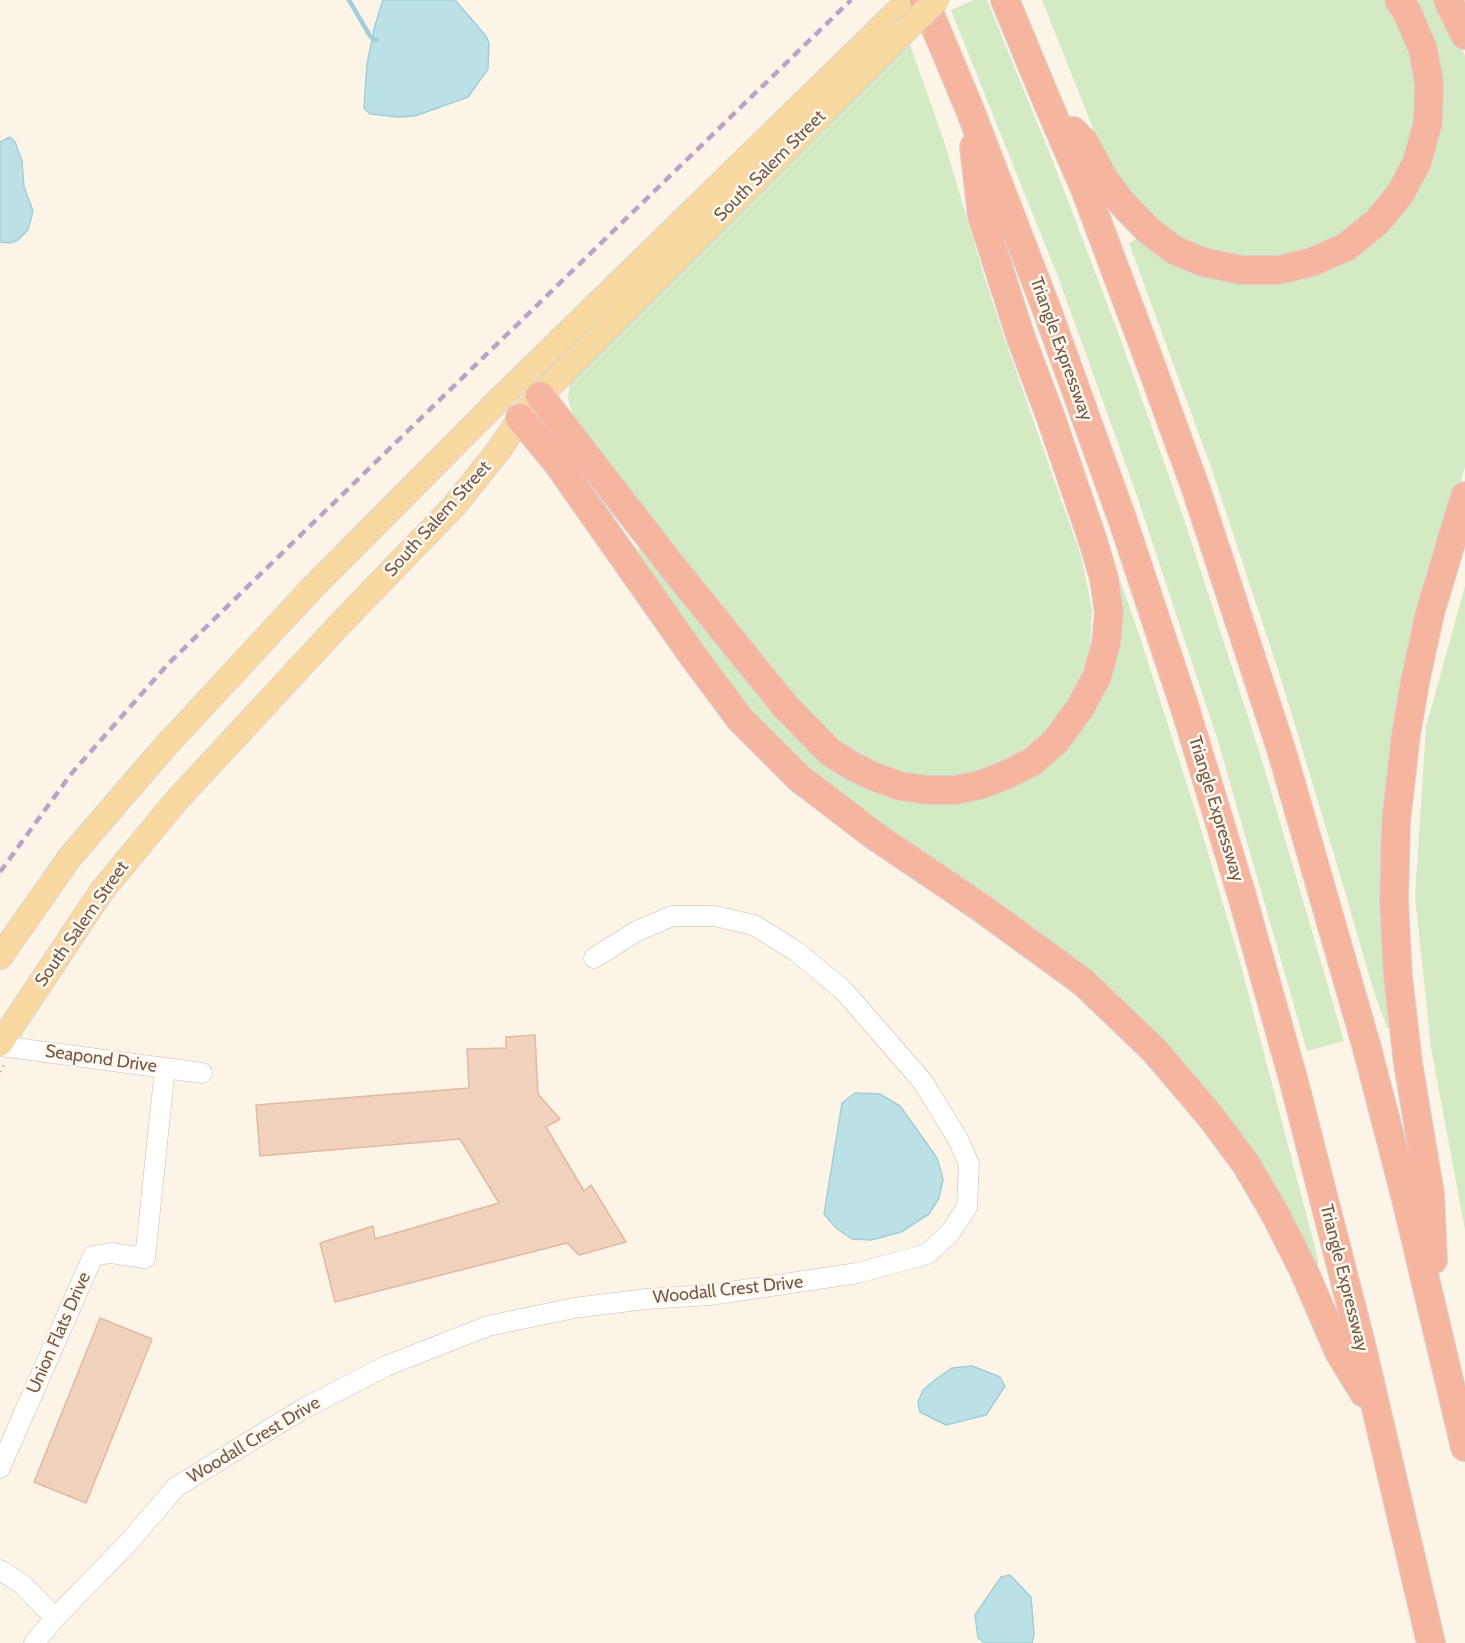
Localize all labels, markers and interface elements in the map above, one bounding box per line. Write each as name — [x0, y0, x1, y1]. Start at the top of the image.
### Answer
street label: South Salem Street — [710, 106, 830, 226]
street label: Triangle Expressway — [1025, 274, 1097, 424]
street label: South Salem Street — [380, 457, 496, 581]
street label: Triangle Expressway — [1184, 734, 1248, 884]
street label: South Salem Street — [31, 857, 133, 991]
street label: Seapond Drive — [44, 1040, 158, 1078]
street label: Triangle Expressway — [1315, 1202, 1373, 1354]
street label: Union Flats Drive — [23, 1269, 95, 1397]
street label: Woodall Crest Drive — [652, 1271, 804, 1309]
street label: Woodall Crest Drive — [184, 1392, 324, 1488]

